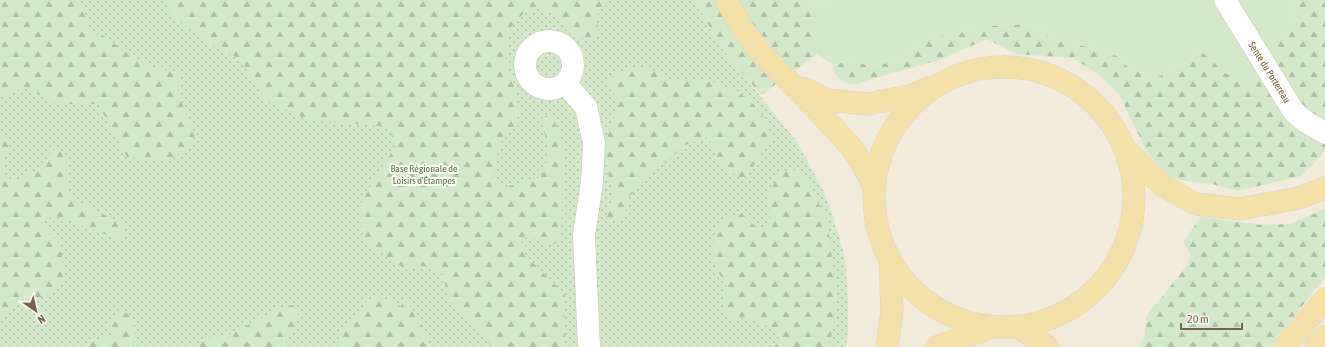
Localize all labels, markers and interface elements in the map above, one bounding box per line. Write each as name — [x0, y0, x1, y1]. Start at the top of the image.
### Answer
street label: Sente du Portereau — [1246, 40, 1293, 105]
park label: Base Régionale de Loisirs d'Étampes — [391, 163, 458, 186]
north arrow — [16, 291, 56, 331]
scale bar — [1181, 305, 1242, 331]
text: N — [36, 312, 48, 326]
text: 20 m — [1187, 312, 1209, 326]

